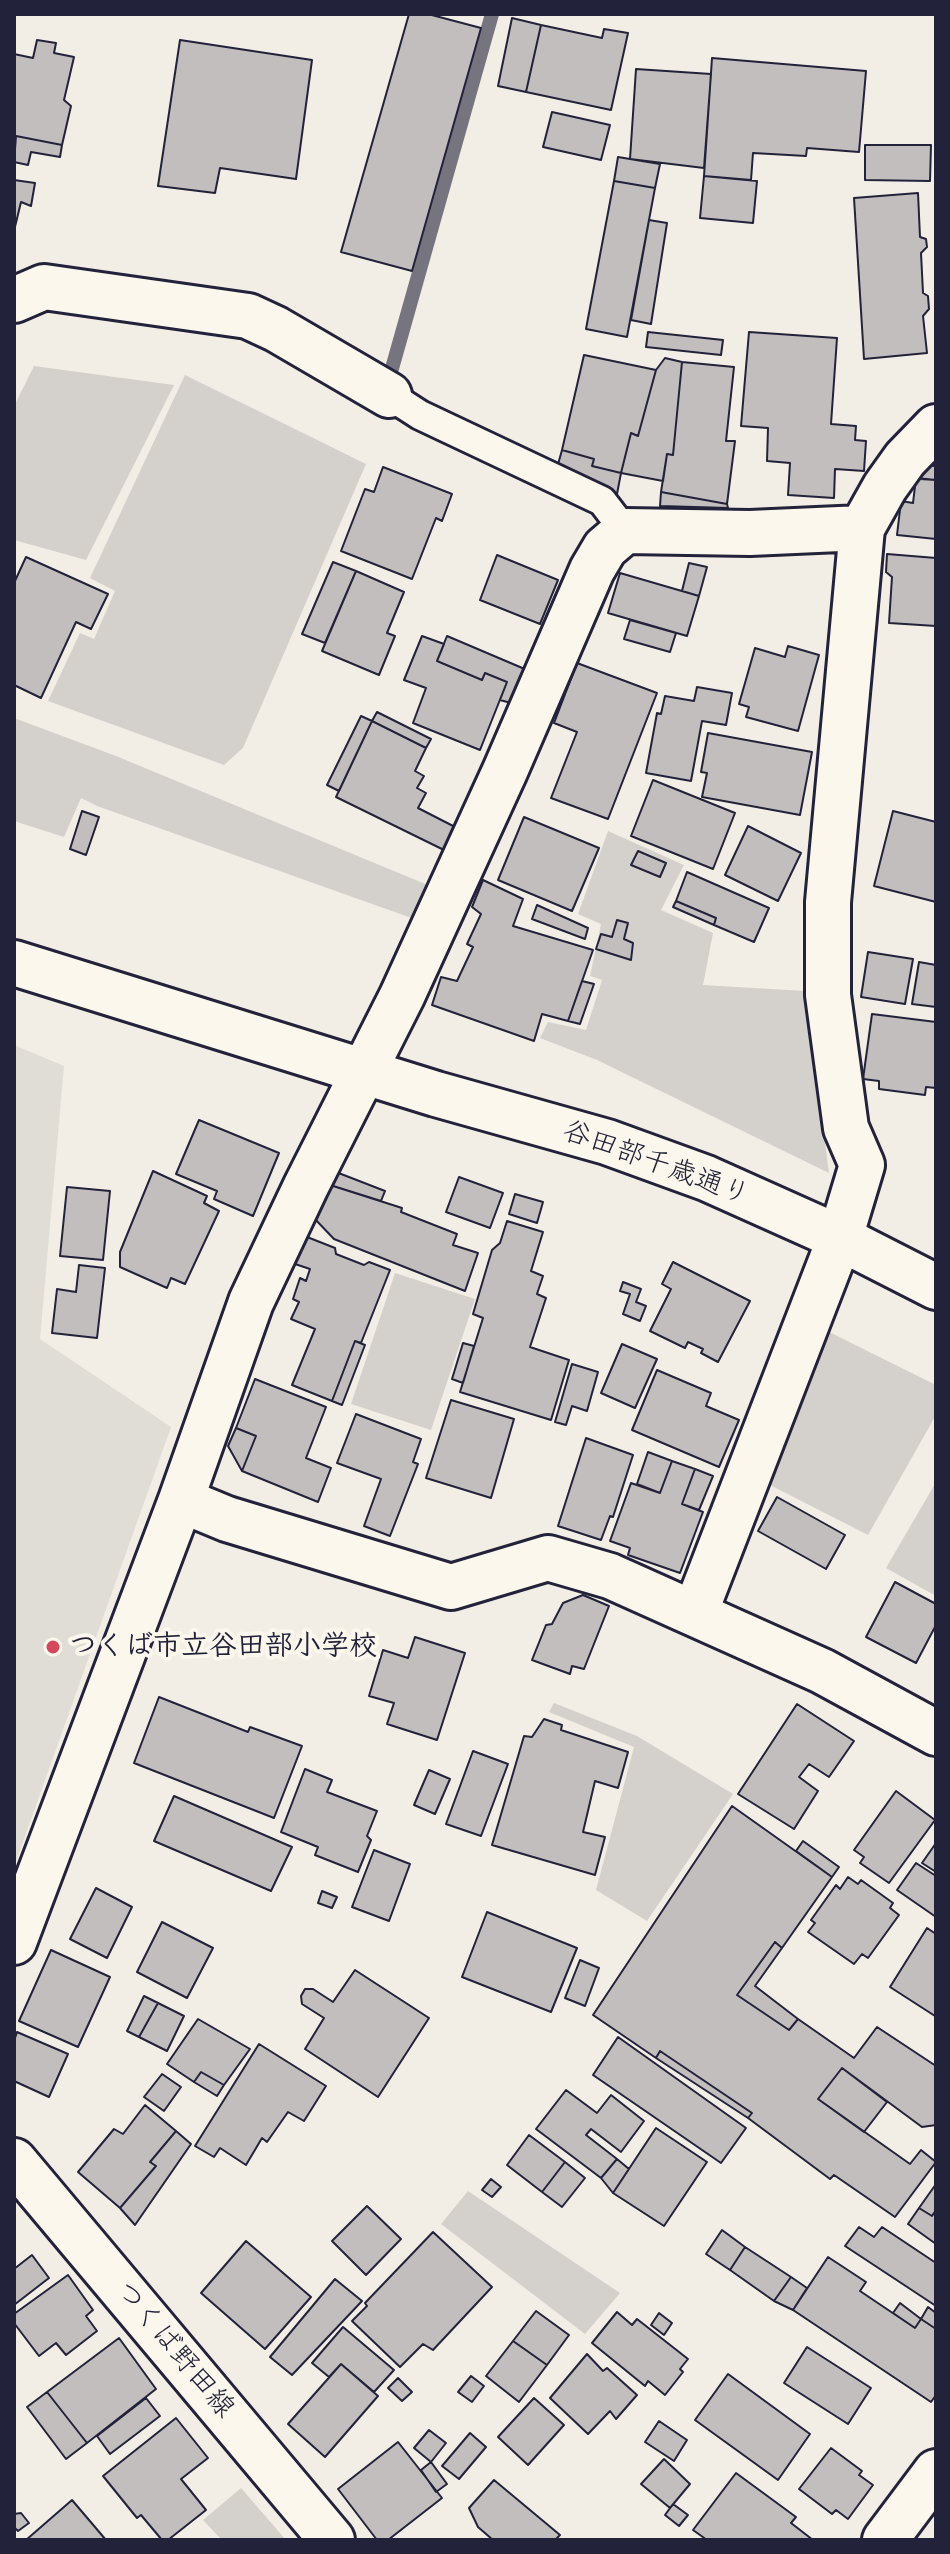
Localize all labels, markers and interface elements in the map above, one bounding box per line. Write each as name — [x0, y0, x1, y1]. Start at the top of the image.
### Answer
street label: 谷田部千歳通り — [558, 1115, 754, 1213]
place label: つくば市立谷田部小学校 — [69, 1630, 377, 1664]
marker: つくば市立谷田部小学校 — [44, 1638, 62, 1656]
street label: つくば野田線 — [107, 2275, 241, 2425]

